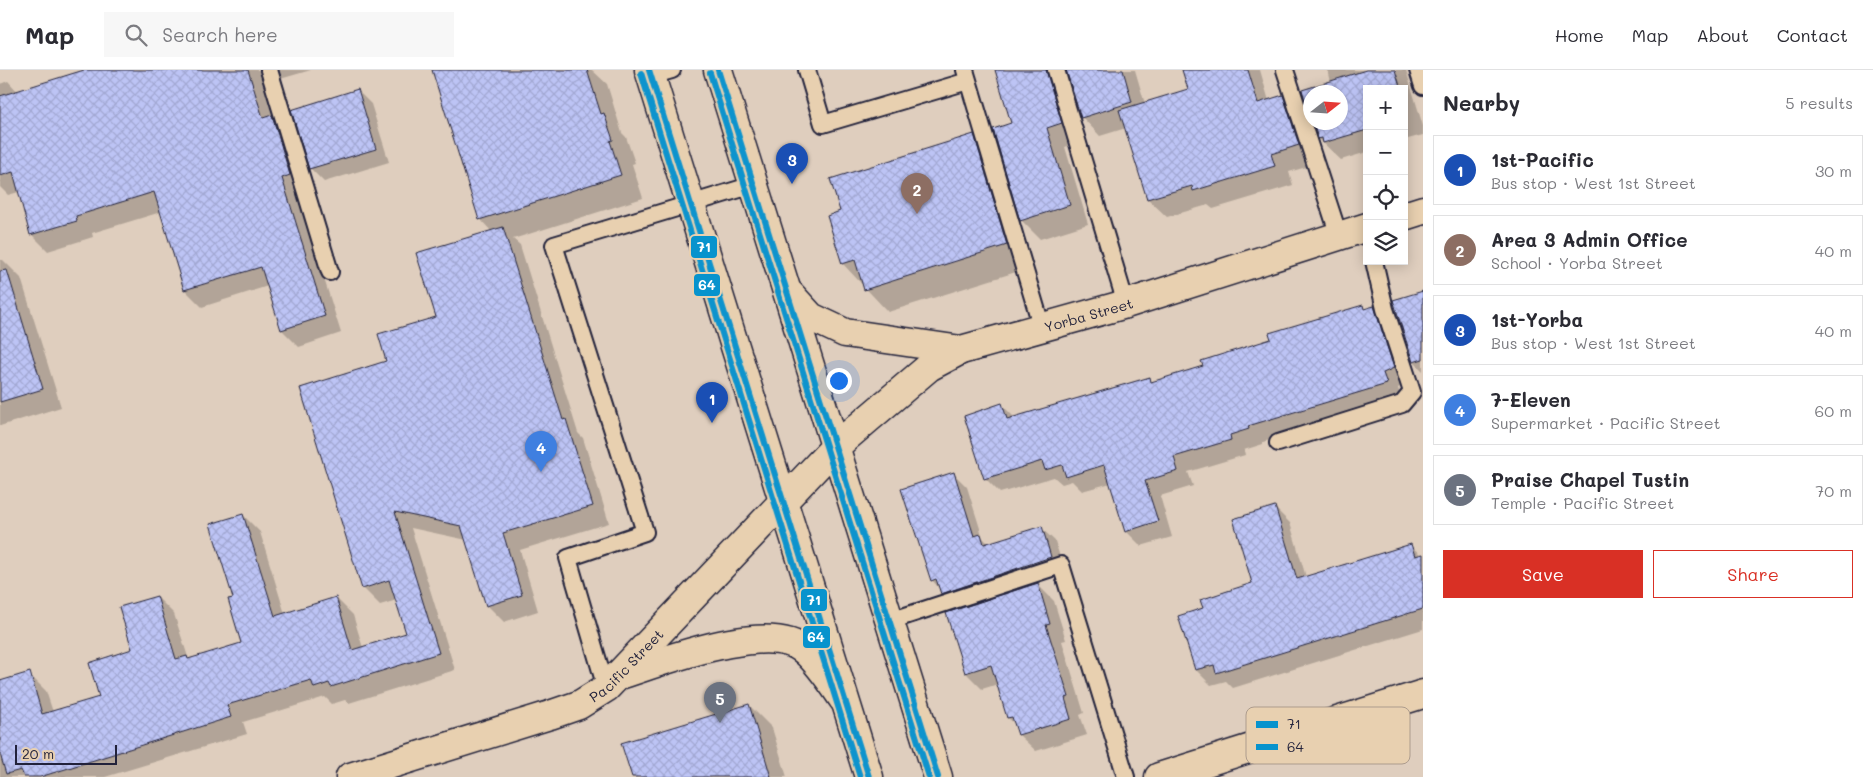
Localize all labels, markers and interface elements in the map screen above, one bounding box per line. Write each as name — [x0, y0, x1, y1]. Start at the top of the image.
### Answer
search box — [104, 12, 454, 57]
text: Map — [25, 19, 74, 50]
icon: search — [122, 21, 150, 49]
text: Search here — [162, 22, 278, 47]
text: Home — [1555, 23, 1604, 47]
text: Map — [1632, 23, 1668, 47]
text: About — [1696, 23, 1749, 47]
text: Contact — [1777, 23, 1848, 47]
north arrow — [1303, 85, 1348, 130]
map controls — [1363, 85, 1408, 265]
button: + — [1363, 85, 1408, 130]
text: Nearby — [1443, 89, 1520, 116]
text: 5 results — [1785, 92, 1853, 113]
button: − — [1363, 130, 1408, 175]
pin: 3 — [776, 143, 808, 184]
text: 1st-Pacific — [1491, 147, 1594, 172]
text: 1 — [1456, 160, 1464, 181]
text: 30 m — [1815, 160, 1852, 181]
text: Bus stop · West 1st Street — [1491, 172, 1696, 193]
pin: 2 — [901, 173, 933, 214]
button: locate — [1363, 175, 1408, 220]
button: layers — [1363, 220, 1408, 265]
text: Area 3 Admin Office — [1491, 227, 1688, 252]
line badge: 71 — [690, 235, 718, 259]
text: 71 — [697, 237, 711, 256]
text: 2 — [1456, 240, 1464, 261]
text: 40 m — [1815, 240, 1852, 261]
text: School · Yorba Street — [1491, 252, 1663, 273]
line badge: 64 — [693, 273, 721, 297]
text: 64 — [698, 275, 716, 294]
street label: Yorba Street — [1042, 293, 1135, 336]
text: 1st-Yorba — [1491, 307, 1583, 332]
text: 3 — [1455, 320, 1465, 341]
text: 40 m — [1815, 320, 1852, 341]
text: Bus stop · West 1st Street — [1491, 332, 1696, 353]
your location — [826, 368, 852, 394]
pin: 1 — [696, 382, 728, 423]
text: 7-Eleven — [1491, 387, 1571, 412]
text: 4 — [1455, 400, 1465, 421]
text: 60 m — [1815, 400, 1852, 421]
text: Supermarket · Pacific Street — [1491, 412, 1721, 433]
pin: 4 — [525, 431, 557, 472]
text: Praise Chapel Tustin — [1491, 467, 1689, 492]
text: 5 — [1455, 480, 1465, 501]
text: 70 m — [1815, 480, 1852, 501]
text: Temple · Pacific Street — [1491, 492, 1674, 513]
button: Save — [1443, 550, 1643, 598]
button: Share — [1653, 550, 1853, 598]
line badge: 71 — [800, 588, 828, 612]
text: 71 — [807, 590, 821, 609]
street label: Pacific Street — [585, 625, 667, 706]
line badge: 64 — [802, 625, 831, 649]
text: 64 — [807, 627, 825, 646]
pin: 5 — [704, 682, 736, 723]
legend — [1246, 707, 1410, 764]
text: 71 — [1287, 714, 1301, 733]
text: 64 — [1287, 737, 1304, 756]
scale bar — [15, 742, 118, 765]
text: 20 m — [22, 744, 54, 763]

